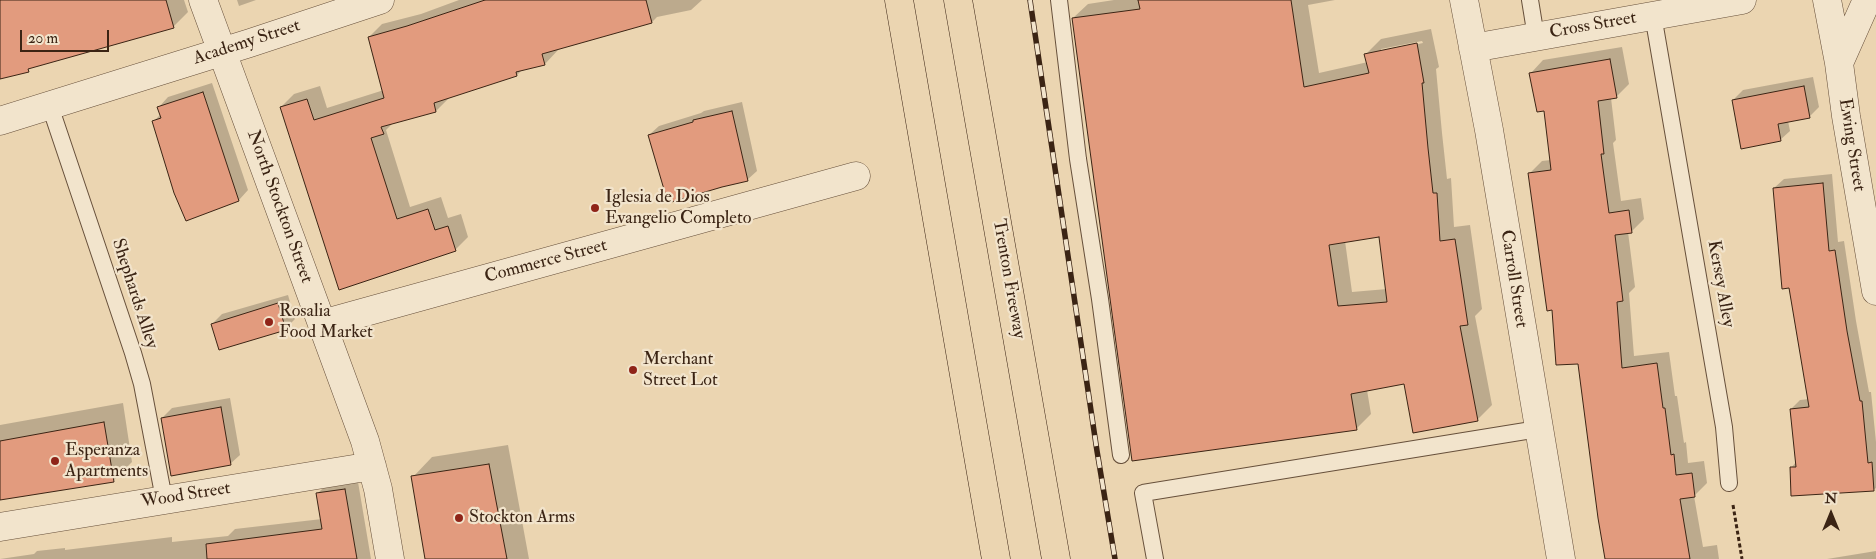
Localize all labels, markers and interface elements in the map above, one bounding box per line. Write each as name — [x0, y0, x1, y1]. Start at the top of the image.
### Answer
street label: Cross Street — [1548, 8, 1638, 44]
street label: Academy Street — [191, 16, 303, 70]
scale bar — [22, 20, 111, 52]
text: 20 m — [28, 29, 58, 48]
street label: Ewing Street — [1833, 97, 1869, 193]
street label: North Stockton Street — [241, 128, 317, 286]
place label: Iglesia de Dios Evangelio Completo — [605, 187, 751, 230]
marker: Iglesia de Dios Evangelio Completo — [589, 202, 601, 214]
street label: Trenton Freeway — [987, 218, 1029, 340]
street label: Carroll Street — [1495, 229, 1531, 329]
street label: Commerce Street — [482, 235, 610, 289]
street label: Shephards Alley — [106, 236, 162, 352]
street label: Kersey Alley — [1702, 239, 1738, 329]
place label: Rosalia Food Market — [279, 301, 373, 344]
marker: Rosalia Food Market — [263, 316, 275, 328]
place label: Merchant Street Lot — [643, 349, 718, 392]
marker: Merchant Street Lot — [627, 364, 639, 376]
place label: Esperanza Apartments — [65, 440, 148, 482]
marker: Esperanza Apartments — [49, 455, 61, 467]
street label: Wood Street — [140, 478, 232, 514]
north arrow — [1806, 489, 1856, 539]
text: N — [1825, 490, 1837, 507]
place label: Stockton Arms — [469, 507, 575, 529]
marker: Stockton Arms — [453, 512, 465, 524]

